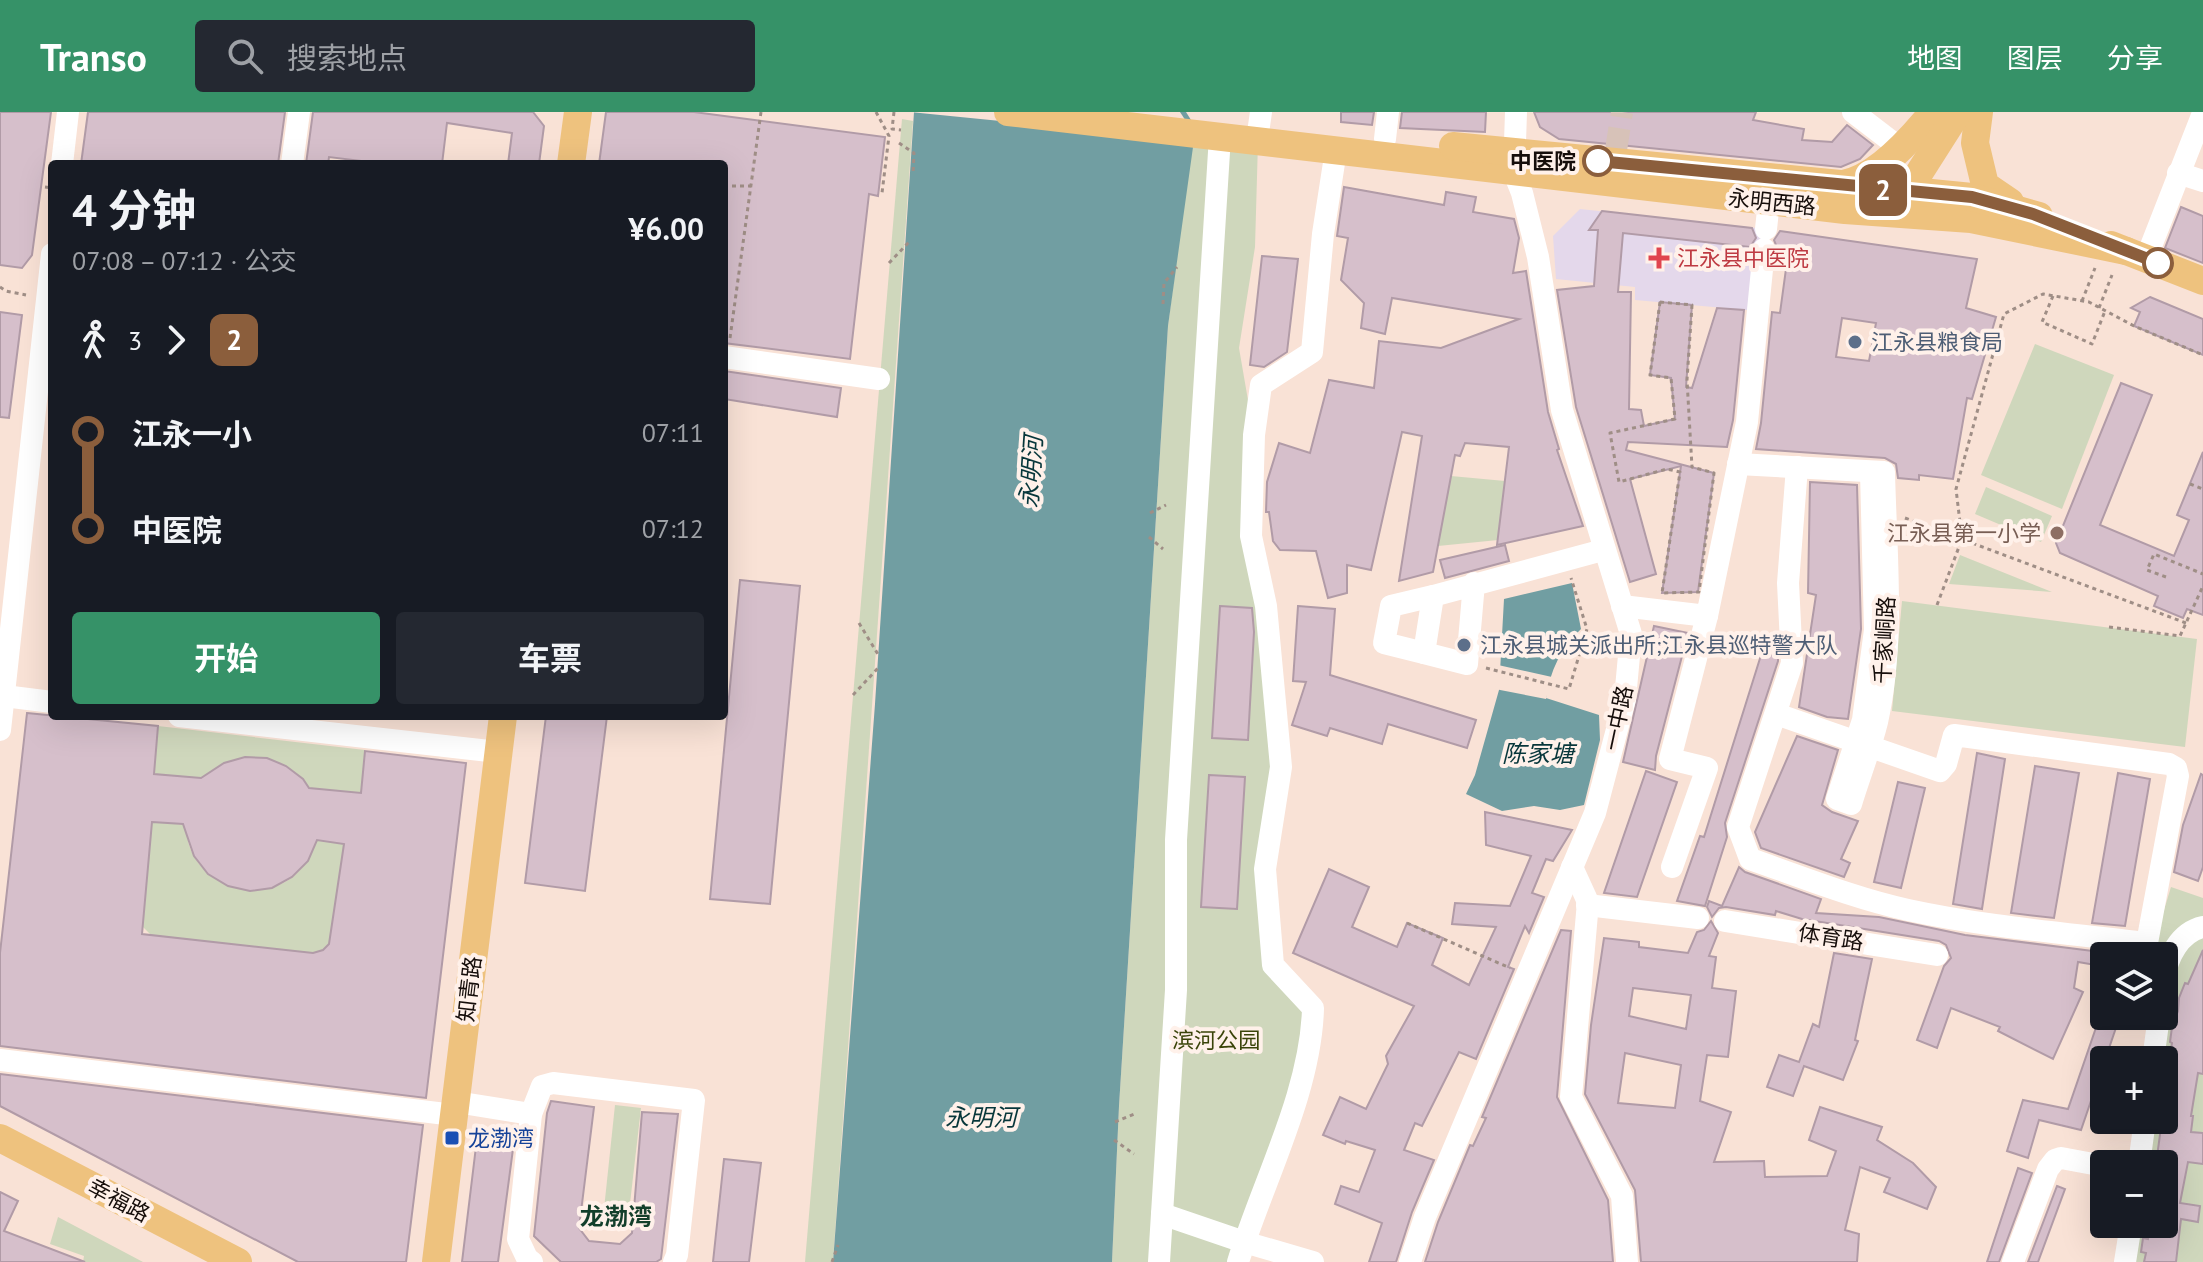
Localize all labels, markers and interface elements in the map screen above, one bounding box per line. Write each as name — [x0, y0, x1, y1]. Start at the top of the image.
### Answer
search box — [195, 20, 755, 92]
text: Transo — [40, 32, 147, 81]
icon: search — [223, 34, 267, 78]
text: 搜索地点 — [287, 38, 407, 77]
text: 地图 — [1907, 39, 1963, 76]
text: 图层 — [2007, 39, 2063, 76]
text: 分享 — [2107, 39, 2163, 76]
marker: 中医院 — [1583, 146, 1613, 176]
place label: 中医院 — [1510, 147, 1576, 175]
line badge: 2 — [1857, 164, 1909, 216]
text: 2 — [1875, 171, 1891, 208]
text: 4 分钟 — [72, 181, 196, 238]
street label: 永明西路 — [1727, 183, 1817, 221]
text: ¥6.00 — [629, 209, 704, 248]
text: 07:08 – 07:12 · 公交 — [72, 244, 296, 277]
place label: 江永县中医院 — [1677, 244, 1809, 272]
marker: 江永县中医院 — [1648, 247, 1670, 269]
unlabelled marker — [2143, 248, 2173, 278]
icon: walk — [72, 318, 116, 362]
icon: forward — [154, 318, 198, 362]
text: 2 — [226, 321, 242, 358]
text: 3 — [128, 324, 142, 357]
place label: 江永县粮食局 — [1871, 328, 2003, 356]
marker: 江永县粮食局 — [1846, 333, 1864, 351]
text: 江永一小 — [132, 414, 252, 453]
text: 07:11 — [642, 416, 704, 449]
water label: 永明河 — [1013, 431, 1049, 509]
text: 中医院 — [132, 510, 222, 549]
text: 07:12 — [642, 512, 704, 545]
place label: 江永县第一小学 — [1887, 519, 2041, 547]
marker: 江永县第一小学 — [2048, 524, 2066, 542]
street label: 千家峒路 — [1868, 595, 1900, 685]
button: 开始 — [72, 612, 380, 704]
button: 车票 — [396, 612, 704, 704]
place label: 江永县城关派出所;江永县巡特警大队 — [1480, 631, 1838, 659]
marker: 江永县城关派出所;江永县巡特警大队 — [1455, 636, 1473, 654]
street label: 一中路 — [1597, 683, 1639, 753]
water label: 陈家塘 — [1502, 738, 1578, 769]
street label: 体育路 — [1796, 918, 1866, 956]
map controls — [2090, 942, 2178, 1238]
button: layers — [2090, 942, 2178, 1030]
street label: 知青路 — [451, 955, 487, 1023]
park label: 滨河公园 — [1172, 1026, 1260, 1054]
button: + — [2090, 1046, 2178, 1134]
water label: 永明河 — [945, 1102, 1021, 1133]
place label: 龙渤湾 — [468, 1124, 534, 1152]
marker: 龙渤湾 — [443, 1129, 461, 1147]
button: − — [2090, 1150, 2178, 1238]
street label: 幸福路 — [83, 1172, 155, 1228]
district label: 龙渤湾 — [580, 1201, 652, 1232]

